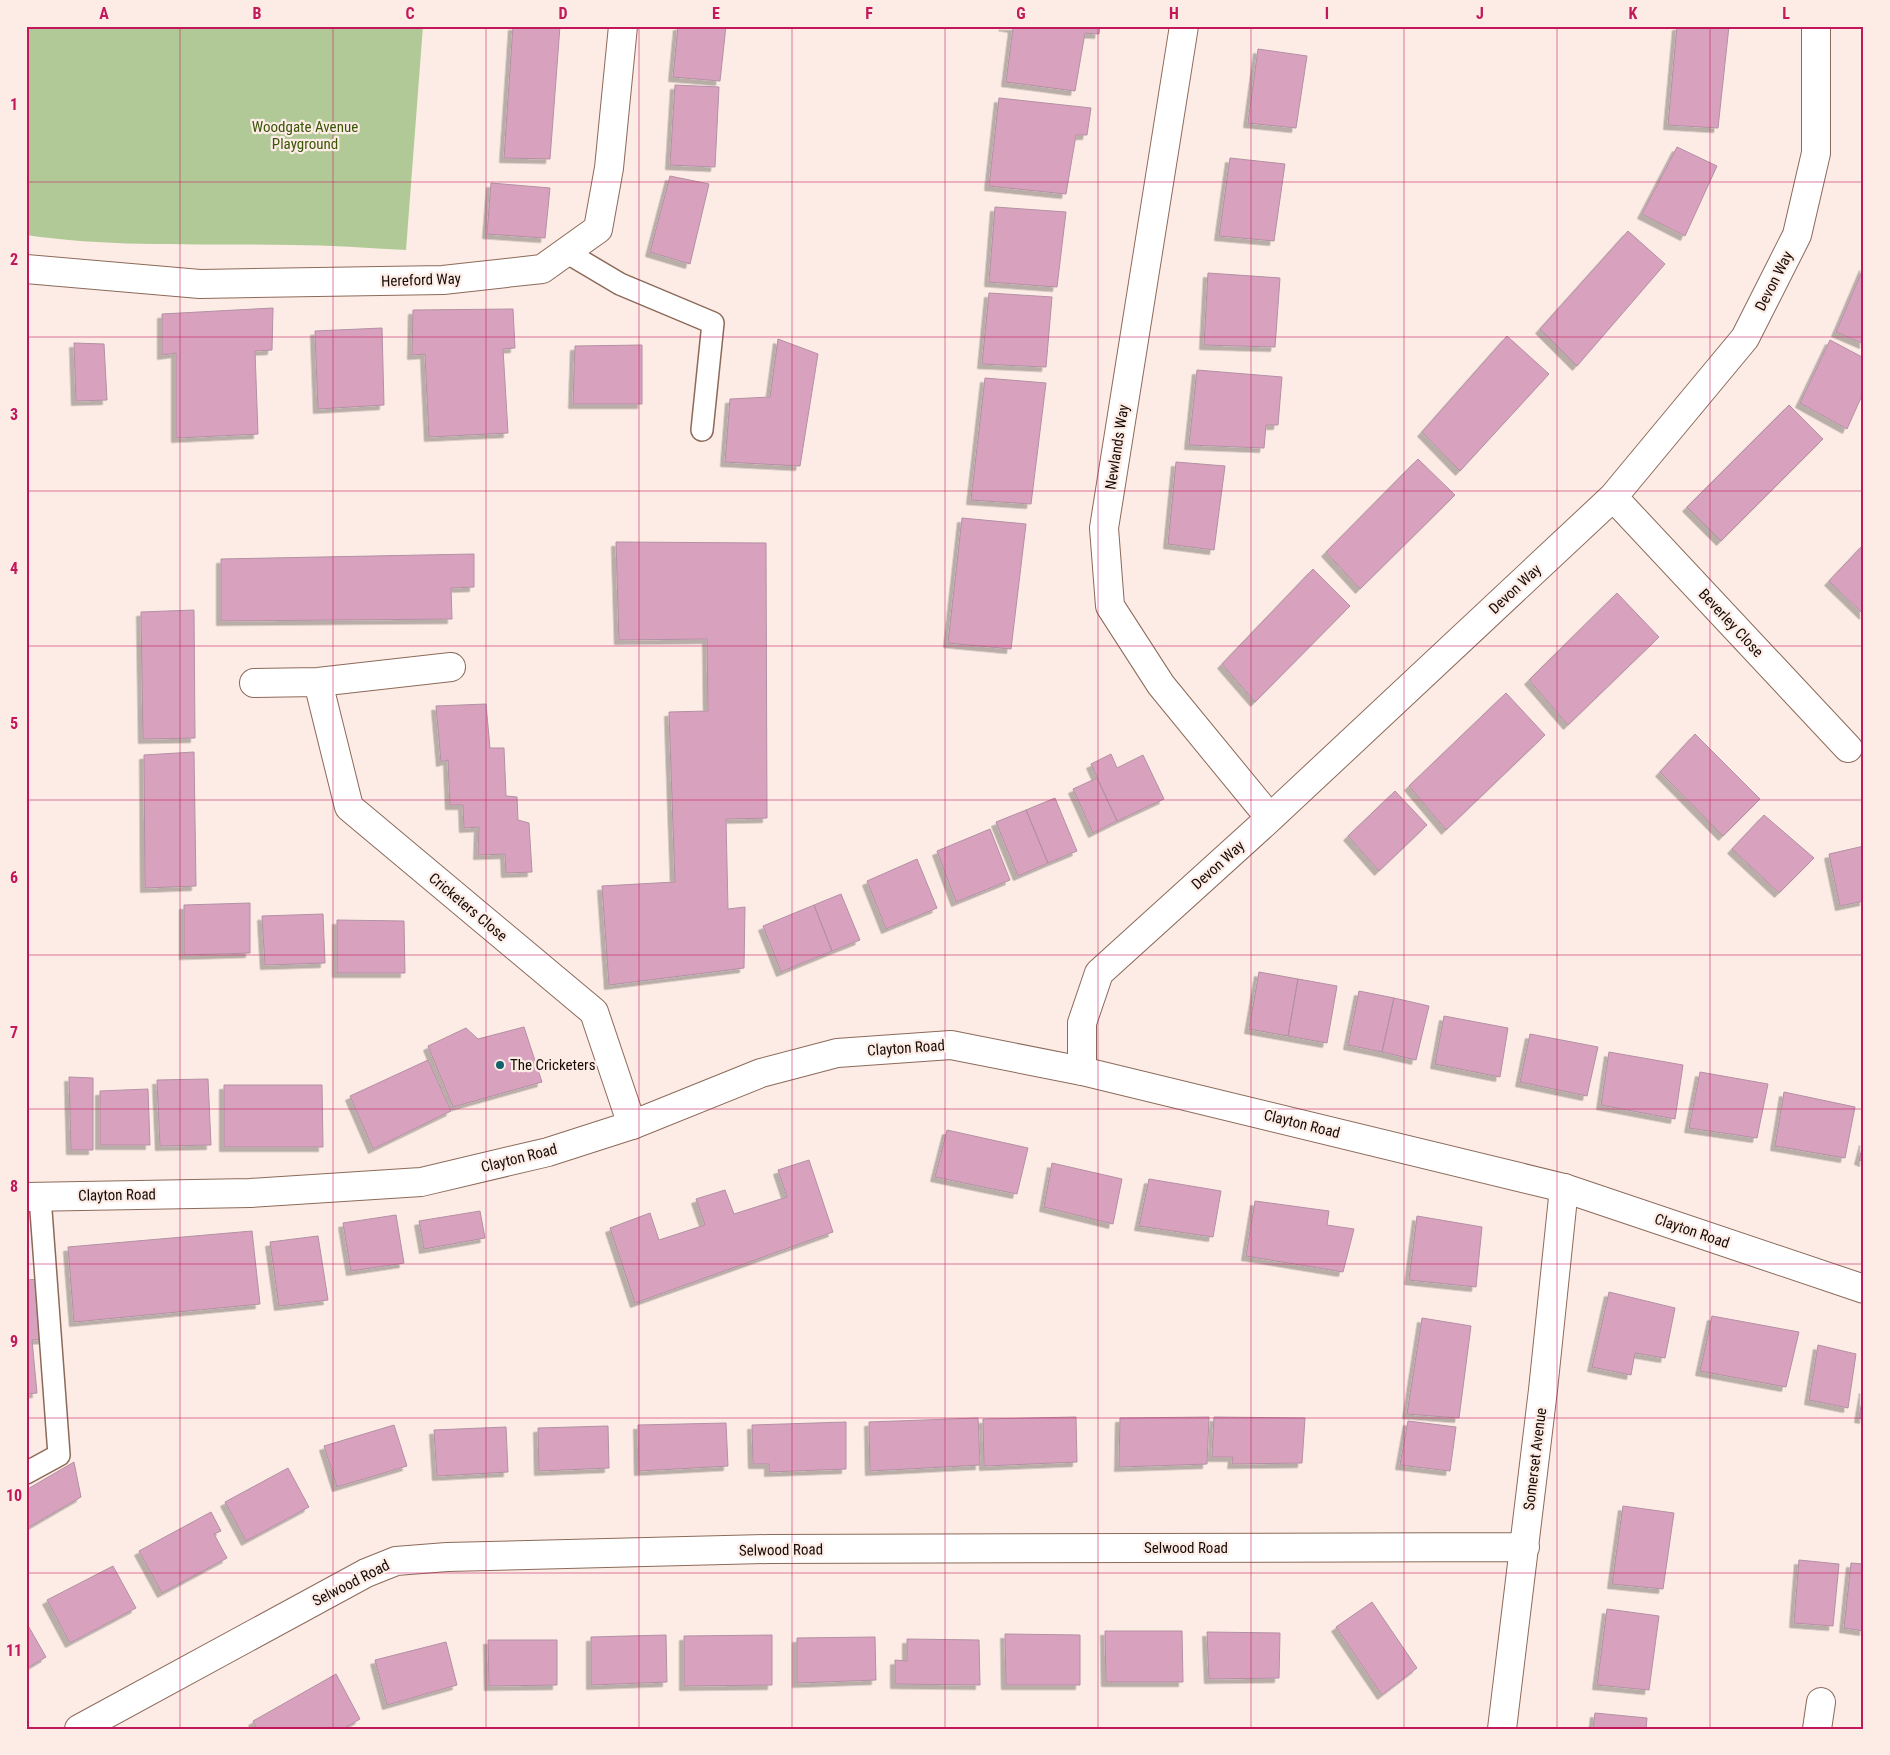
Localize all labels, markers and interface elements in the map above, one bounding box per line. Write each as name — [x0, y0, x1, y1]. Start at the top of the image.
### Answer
text: A — [99, 4, 109, 23]
text: B — [253, 4, 262, 23]
text: C — [405, 4, 415, 23]
text: D — [558, 4, 568, 23]
text: E — [712, 4, 720, 23]
text: F — [865, 4, 873, 23]
text: G — [1016, 4, 1026, 23]
text: H — [1169, 4, 1179, 23]
text: I — [1325, 4, 1329, 23]
text: J — [1476, 4, 1484, 23]
text: K — [1629, 4, 1638, 23]
text: L — [1782, 4, 1790, 23]
text: 1 — [10, 95, 18, 114]
park label: Woodgate Avenue Playground — [252, 118, 358, 153]
street label: Devon Way — [1751, 248, 1797, 314]
text: 2 — [10, 250, 18, 269]
street label: Hereford Way — [381, 270, 461, 290]
street label: Newlands Way — [1101, 403, 1133, 491]
text: 3 — [10, 405, 18, 424]
text: 4 — [10, 559, 18, 578]
street label: Devon Way — [1485, 560, 1545, 618]
street label: Beverley Close — [1695, 585, 1767, 661]
text: 5 — [10, 714, 18, 733]
street label: Devon Way — [1188, 837, 1248, 893]
text: 6 — [10, 868, 18, 887]
street label: Cricketers Close — [425, 869, 511, 945]
text: 7 — [10, 1023, 18, 1042]
street label: Clayton Road — [867, 1036, 945, 1060]
place label: The Cricketers — [510, 1056, 596, 1074]
marker: The Cricketers — [494, 1059, 506, 1071]
street label: Clayton Road — [1262, 1106, 1342, 1142]
street label: Clayton Road — [479, 1140, 559, 1176]
text: 8 — [10, 1177, 18, 1196]
street label: Clayton Road — [78, 1185, 156, 1205]
street label: Clayton Road — [1652, 1210, 1732, 1252]
text: 9 — [10, 1332, 18, 1351]
street label: Somerset Avenue — [1520, 1407, 1550, 1511]
text: 10 — [6, 1486, 22, 1505]
street label: Selwood Road — [1144, 1539, 1228, 1557]
street label: Selwood Road — [739, 1540, 823, 1560]
street label: Selwood Road — [309, 1556, 393, 1610]
text: 11 — [6, 1641, 22, 1660]

